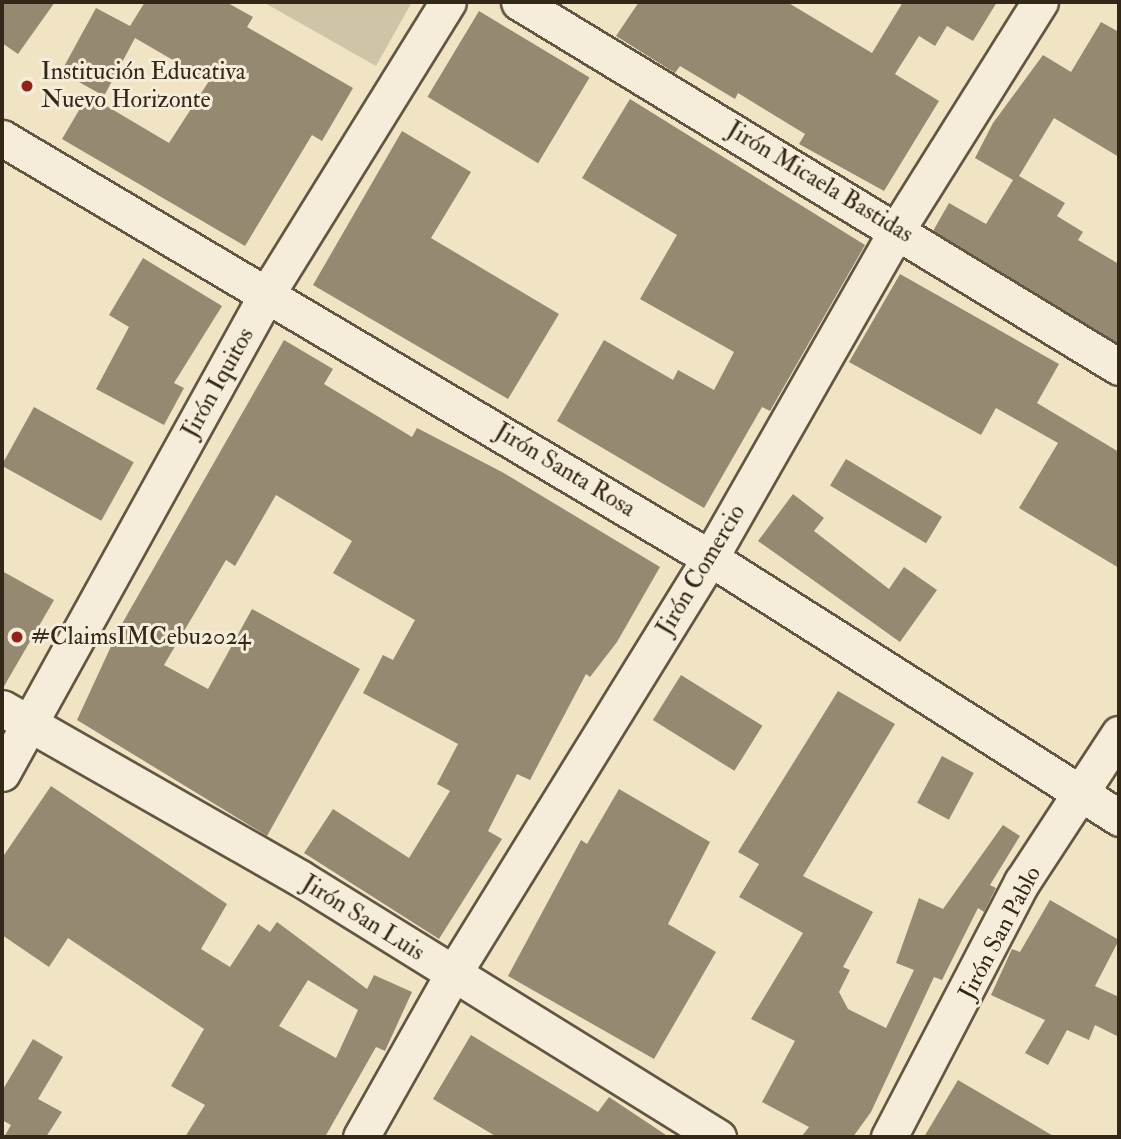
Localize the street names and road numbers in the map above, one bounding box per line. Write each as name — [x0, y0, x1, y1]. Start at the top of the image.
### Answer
street label: Jirón Micaela Bastidas — [722, 115, 918, 249]
street label: Jirón Iquitos — [176, 323, 260, 443]
street label: Jirón Santa Rosa — [490, 417, 640, 523]
street label: Jirón Comercio — [651, 499, 751, 641]
street label: Jirón San Pablo — [953, 861, 1047, 1005]
street label: Jirón San Luis — [296, 869, 430, 967]

